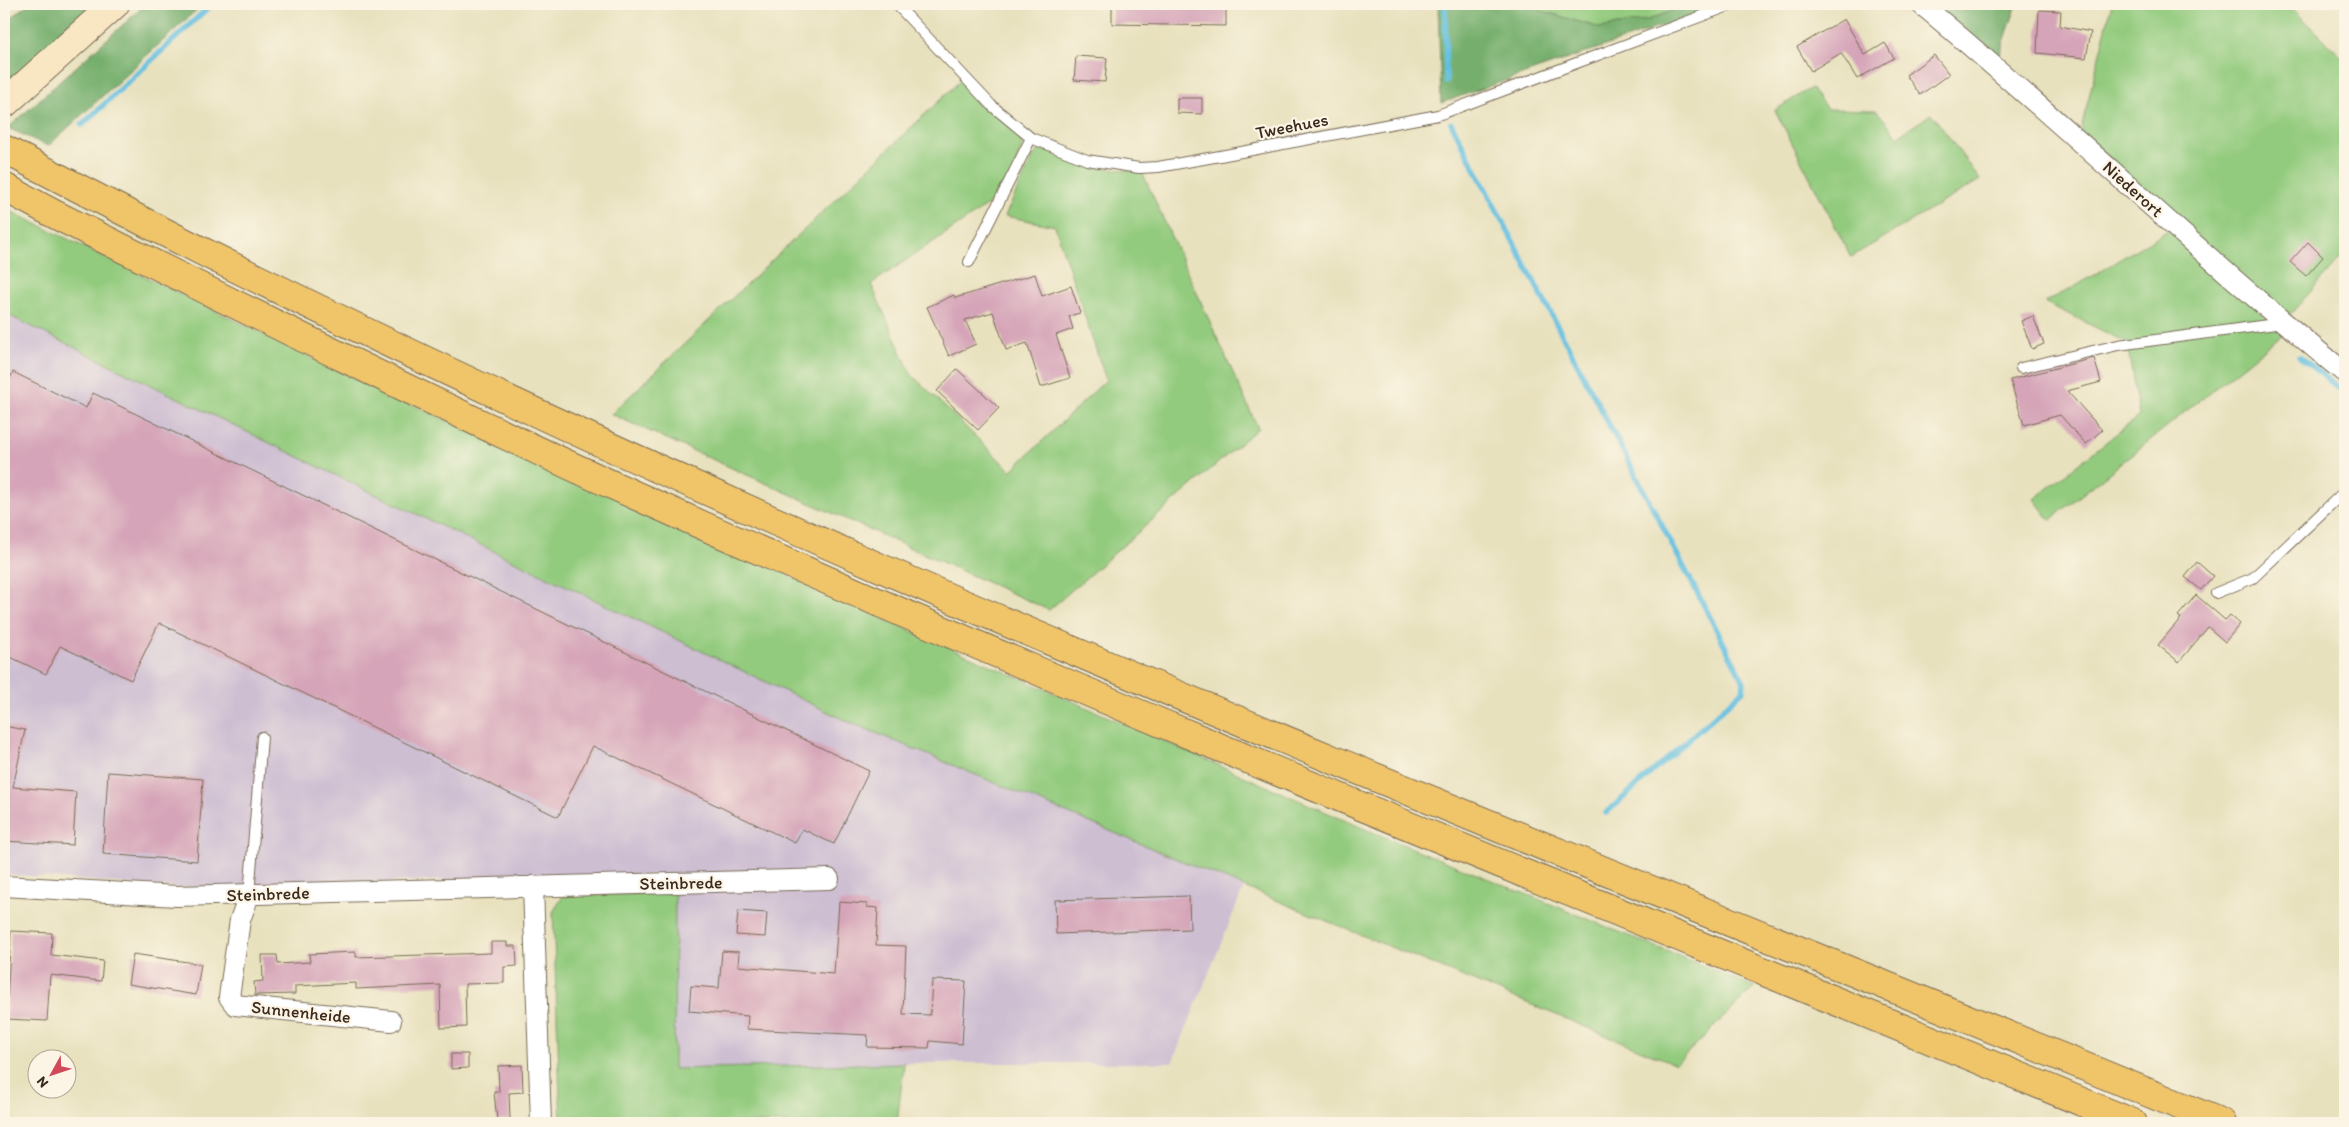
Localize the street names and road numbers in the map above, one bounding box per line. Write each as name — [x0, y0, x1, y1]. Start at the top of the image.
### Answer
street label: Tweehues — [1254, 108, 1330, 144]
street label: Niederort — [2098, 156, 2168, 222]
street label: Steinbrede — [639, 871, 723, 895]
street label: Steinbrede — [226, 882, 310, 906]
street label: Sunnenheide — [250, 996, 352, 1028]

